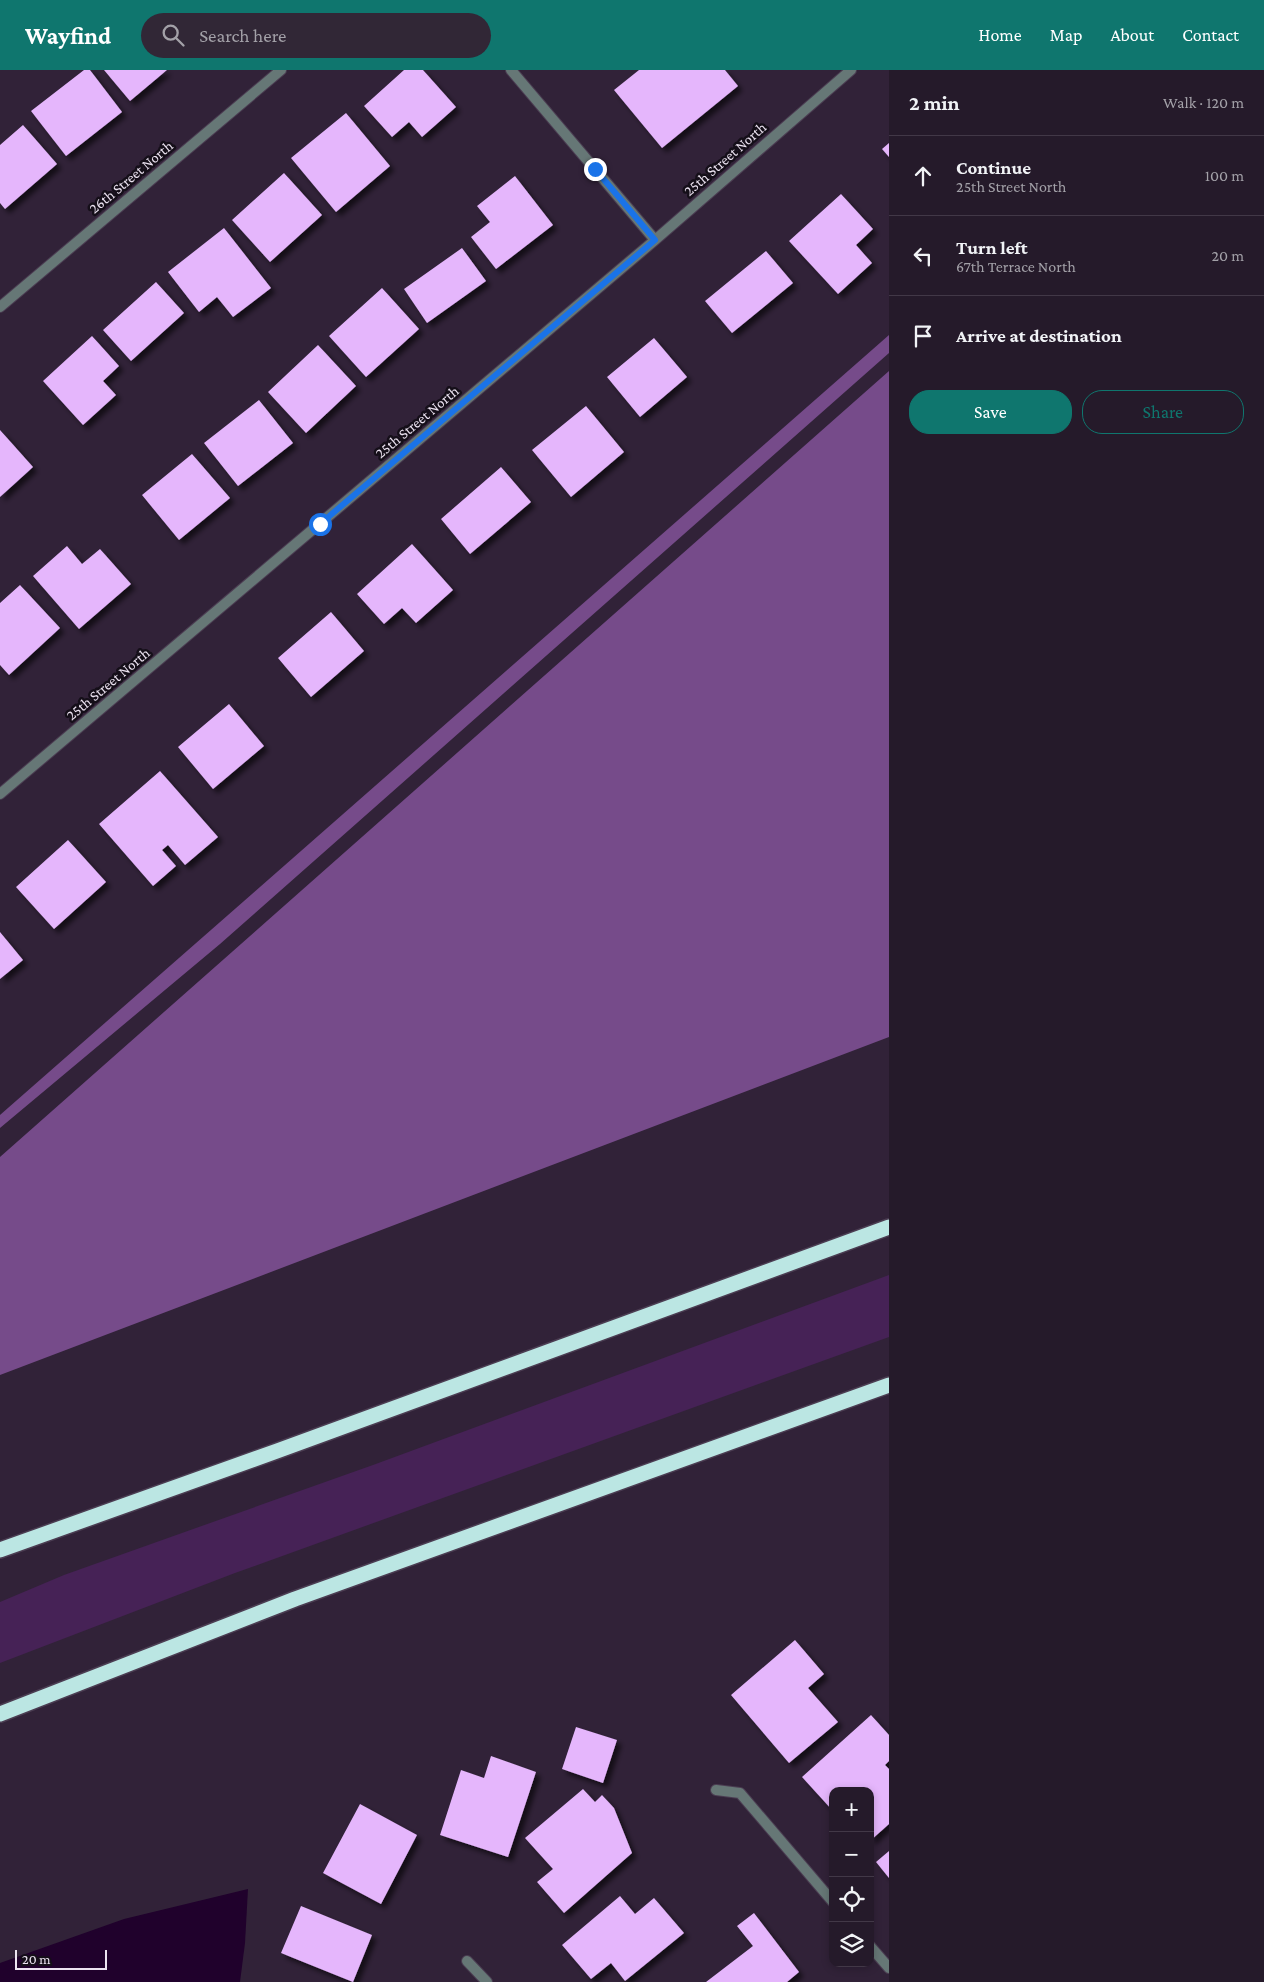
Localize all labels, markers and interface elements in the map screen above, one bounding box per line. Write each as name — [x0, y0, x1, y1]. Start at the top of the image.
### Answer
search box — [141, 13, 491, 58]
icon: search — [159, 21, 187, 49]
text: Wayfind — [25, 22, 111, 49]
text: Search here — [199, 25, 286, 46]
text: Home — [979, 25, 1022, 45]
text: Map — [1050, 25, 1082, 45]
text: About — [1110, 25, 1154, 45]
text: Contact — [1182, 25, 1239, 45]
text: 2 min — [909, 91, 960, 115]
text: Walk · 120 m — [1163, 94, 1244, 111]
street label: 25th Street North — [681, 119, 769, 199]
street label: 26th Street North — [86, 137, 176, 217]
text: Continue — [956, 157, 1031, 178]
route end — [584, 158, 607, 181]
icon: ahead — [909, 162, 937, 190]
text: 100 m — [1205, 167, 1244, 184]
text: 25th Street North — [956, 178, 1066, 195]
text: Turn left — [956, 237, 1028, 258]
icon: left — [909, 242, 937, 270]
text: 20 m — [1211, 247, 1244, 264]
text: 67th Terrace North — [956, 258, 1076, 275]
icon: arrive — [909, 322, 937, 350]
text: Arrive at destination — [956, 325, 1122, 346]
street label: 25th Street North — [372, 383, 462, 461]
button: Save — [909, 390, 1072, 434]
button: Share — [1082, 390, 1244, 434]
route start — [309, 513, 332, 536]
street label: 25th Street North — [63, 645, 153, 723]
map controls — [829, 1787, 874, 1967]
button: + — [829, 1787, 874, 1832]
button: − — [829, 1832, 874, 1877]
button: locate — [829, 1877, 874, 1922]
button: layers — [829, 1922, 874, 1967]
scale bar — [15, 1947, 108, 1970]
text: 20 m — [22, 1951, 50, 1967]

